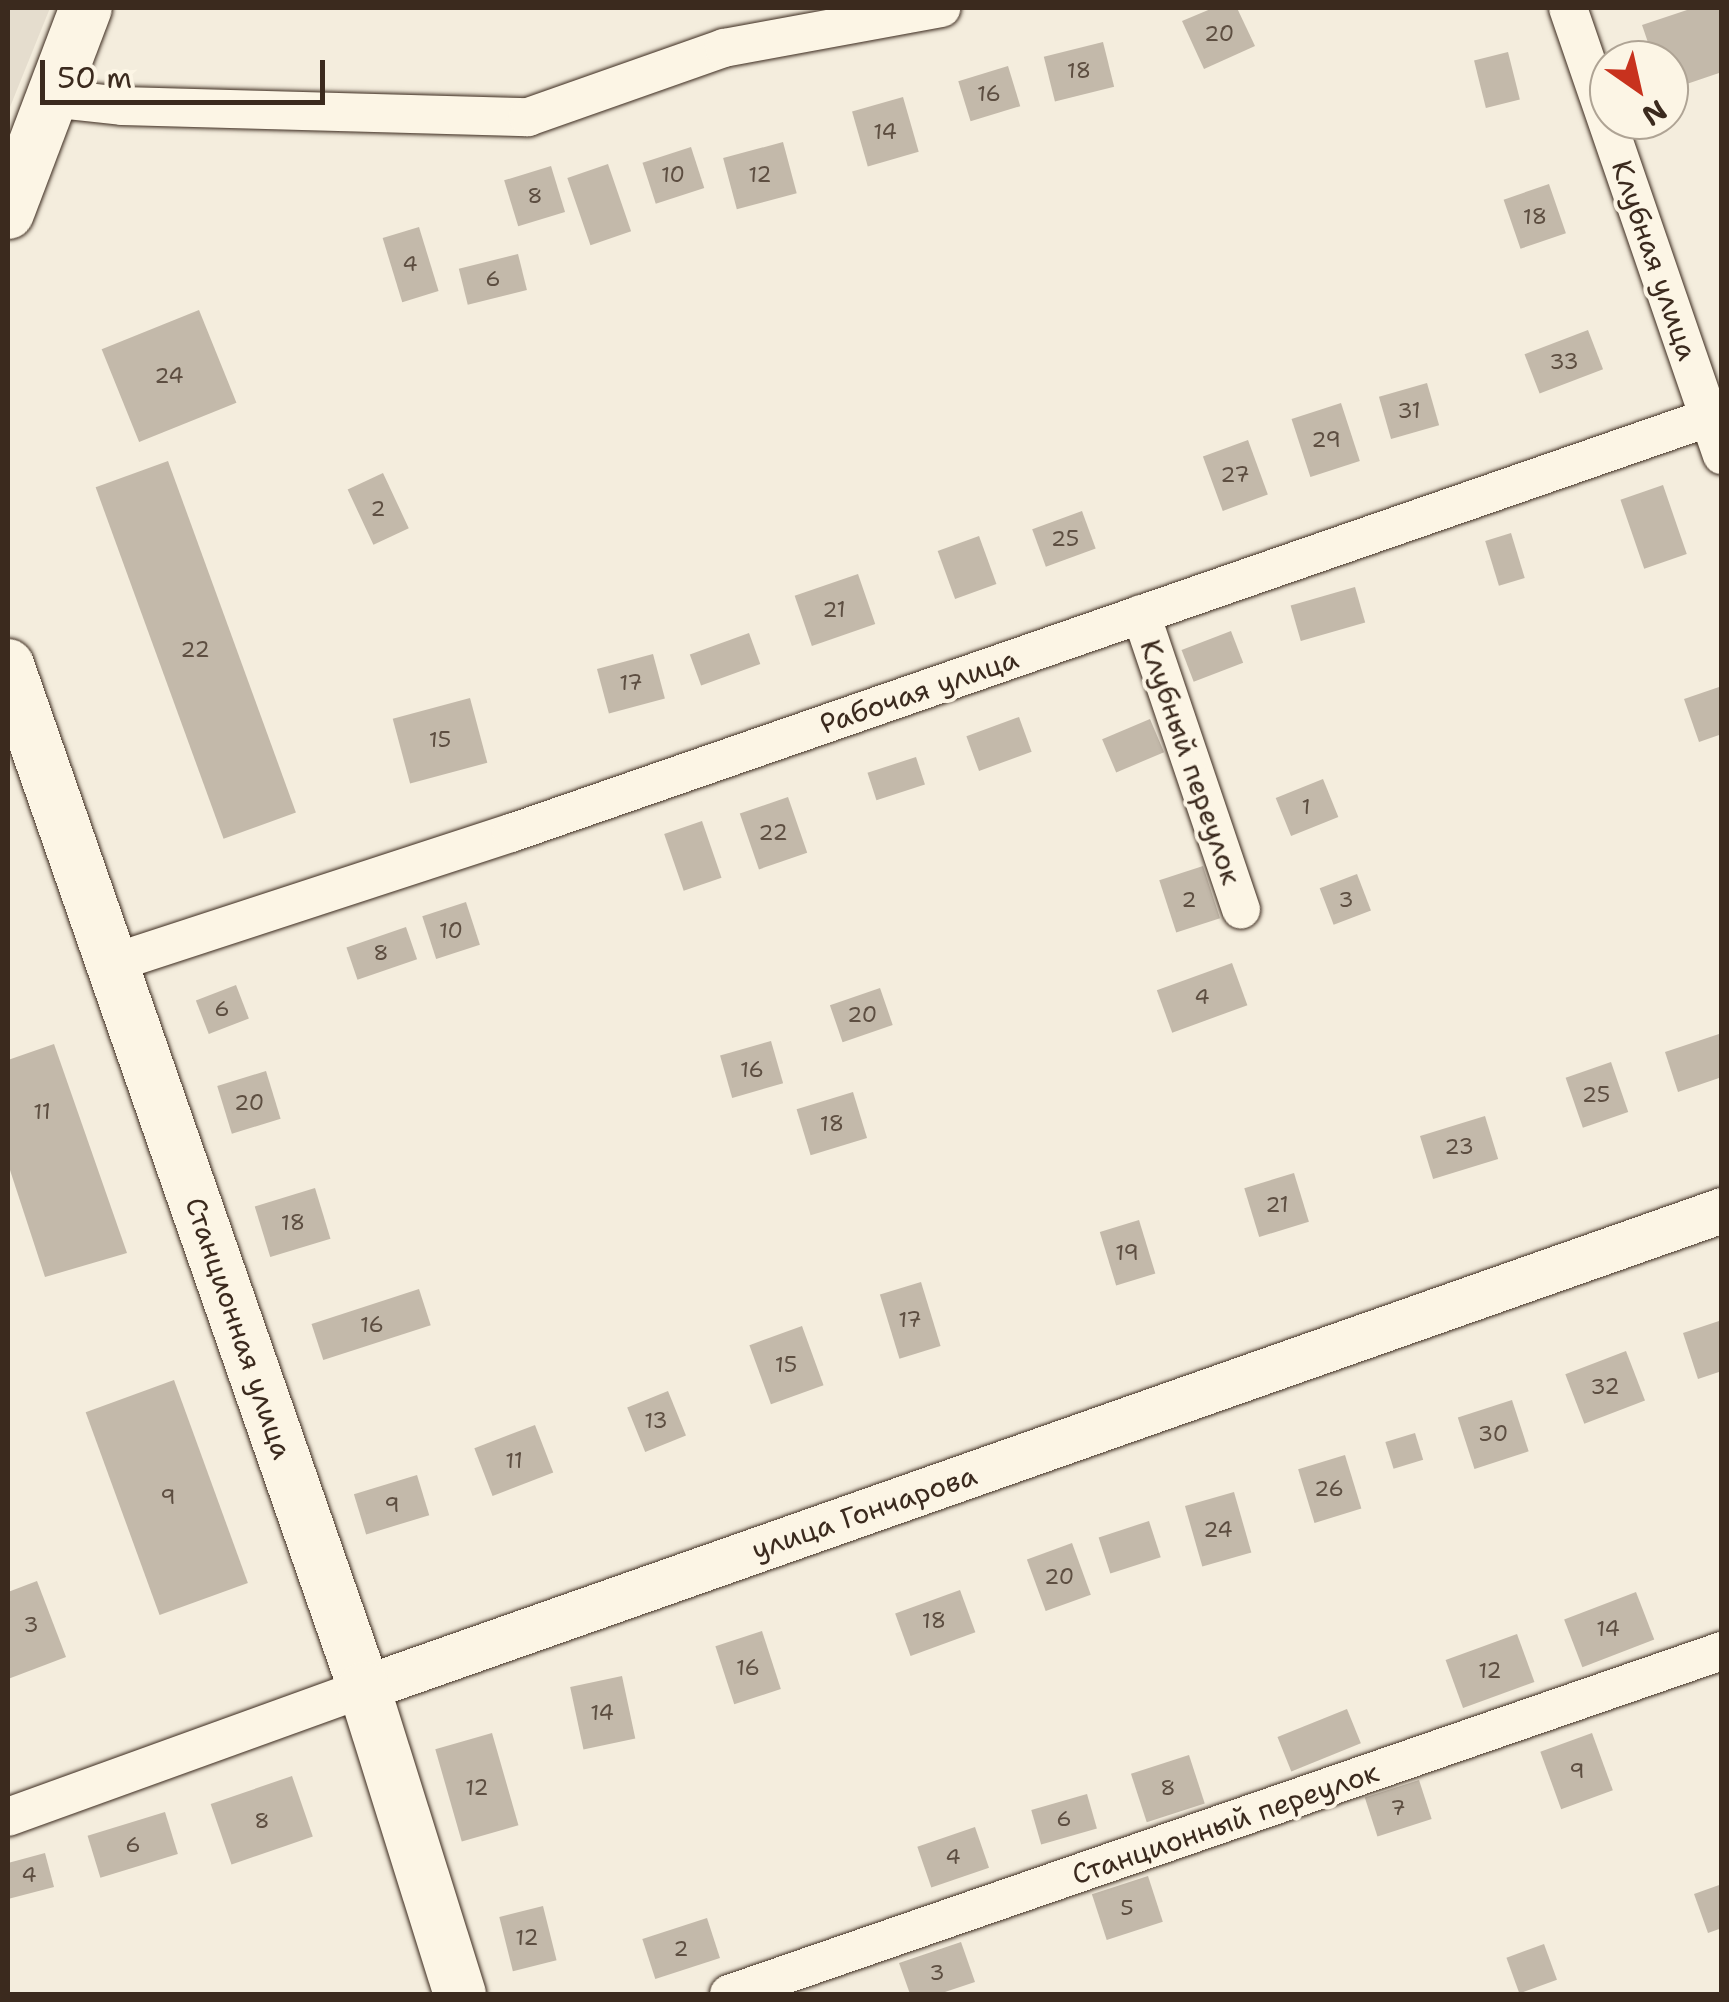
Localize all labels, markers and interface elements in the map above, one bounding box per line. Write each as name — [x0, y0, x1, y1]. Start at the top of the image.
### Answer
house number: 20 — [1204, 21, 1234, 47]
scale bar — [45, 40, 330, 102]
north arrow — [1589, 40, 1689, 140]
text: 50 m — [57, 57, 132, 98]
house number: 18 — [1067, 58, 1091, 84]
house number: 16 — [977, 81, 1001, 107]
text: N — [1635, 91, 1674, 135]
house number: 14 — [873, 119, 897, 145]
street label: Клубная улица — [1605, 156, 1705, 364]
house number: 10 — [661, 162, 685, 188]
house number: 12 — [748, 162, 772, 188]
house number: 8 — [527, 183, 543, 209]
house number: 18 — [1523, 204, 1547, 230]
house number: 4 — [402, 251, 418, 277]
house number: 6 — [485, 266, 501, 292]
house number: 33 — [1549, 349, 1579, 375]
house number: 24 — [154, 363, 184, 389]
house number: 31 — [1397, 398, 1421, 424]
house number: 29 — [1311, 427, 1341, 453]
house number: 27 — [1220, 462, 1250, 488]
house number: 2 — [370, 496, 386, 522]
house number: 25 — [1051, 526, 1079, 552]
house number: 21 — [822, 597, 846, 623]
street label: Клубный переулок — [1133, 635, 1249, 889]
house number: 22 — [180, 637, 210, 663]
street label: Рабочая улица — [815, 641, 1023, 741]
house number: 17 — [619, 670, 643, 696]
house number: 15 — [429, 727, 451, 753]
house number: 1 — [1301, 794, 1311, 820]
house number: 22 — [758, 820, 788, 846]
house number: 2 — [1181, 887, 1197, 913]
house number: 3 — [1338, 887, 1354, 913]
house number: 10 — [439, 918, 463, 944]
house number: 8 — [373, 940, 389, 966]
house number: 4 — [1194, 984, 1210, 1010]
house number: 6 — [214, 996, 230, 1022]
house number: 20 — [847, 1002, 877, 1028]
house number: 16 — [740, 1057, 764, 1083]
house number: 25 — [1582, 1082, 1610, 1108]
house number: 20 — [234, 1090, 264, 1116]
house number: 11 — [33, 1099, 51, 1125]
house number: 18 — [820, 1111, 844, 1137]
house number: 23 — [1444, 1134, 1474, 1160]
house number: 21 — [1265, 1192, 1289, 1218]
street label: Станционная улица — [178, 1193, 300, 1463]
house number: 18 — [281, 1210, 305, 1236]
house number: 19 — [1115, 1240, 1139, 1266]
house number: 17 — [898, 1307, 922, 1333]
house number: 16 — [360, 1312, 384, 1338]
house number: 15 — [775, 1352, 797, 1378]
house number: 32 — [1590, 1374, 1620, 1400]
house number: 13 — [644, 1408, 668, 1434]
house number: 30 — [1478, 1421, 1508, 1447]
house number: 11 — [505, 1448, 523, 1474]
street label: улица Гончарова — [747, 1458, 981, 1566]
house number: 26 — [1314, 1476, 1344, 1502]
house number: 9 — [160, 1484, 176, 1510]
house number: 9 — [384, 1492, 400, 1518]
house number: 24 — [1203, 1517, 1233, 1543]
house number: 20 — [1044, 1564, 1074, 1590]
house number: 18 — [922, 1608, 946, 1634]
house number: 3 — [23, 1612, 39, 1638]
house number: 14 — [1596, 1616, 1620, 1642]
house number: 16 — [736, 1655, 760, 1681]
house number: 12 — [1478, 1658, 1502, 1684]
house number: 14 — [590, 1700, 614, 1726]
street label: Станционный переулок — [1067, 1755, 1383, 1891]
house number: 9 — [1569, 1758, 1585, 1784]
house number: 12 — [465, 1775, 489, 1801]
house number: 8 — [1160, 1775, 1176, 1801]
house number: 7 — [1390, 1795, 1406, 1821]
house number: 6 — [1056, 1806, 1072, 1832]
house number: 8 — [254, 1808, 270, 1834]
house number: 6 — [125, 1832, 141, 1858]
house number: 4 — [945, 1844, 961, 1870]
house number: 4 — [21, 1862, 37, 1888]
house number: 5 — [1120, 1895, 1134, 1921]
house number: 12 — [515, 1925, 539, 1951]
house number: 2 — [673, 1936, 689, 1962]
house number: 3 — [929, 1960, 945, 1986]

